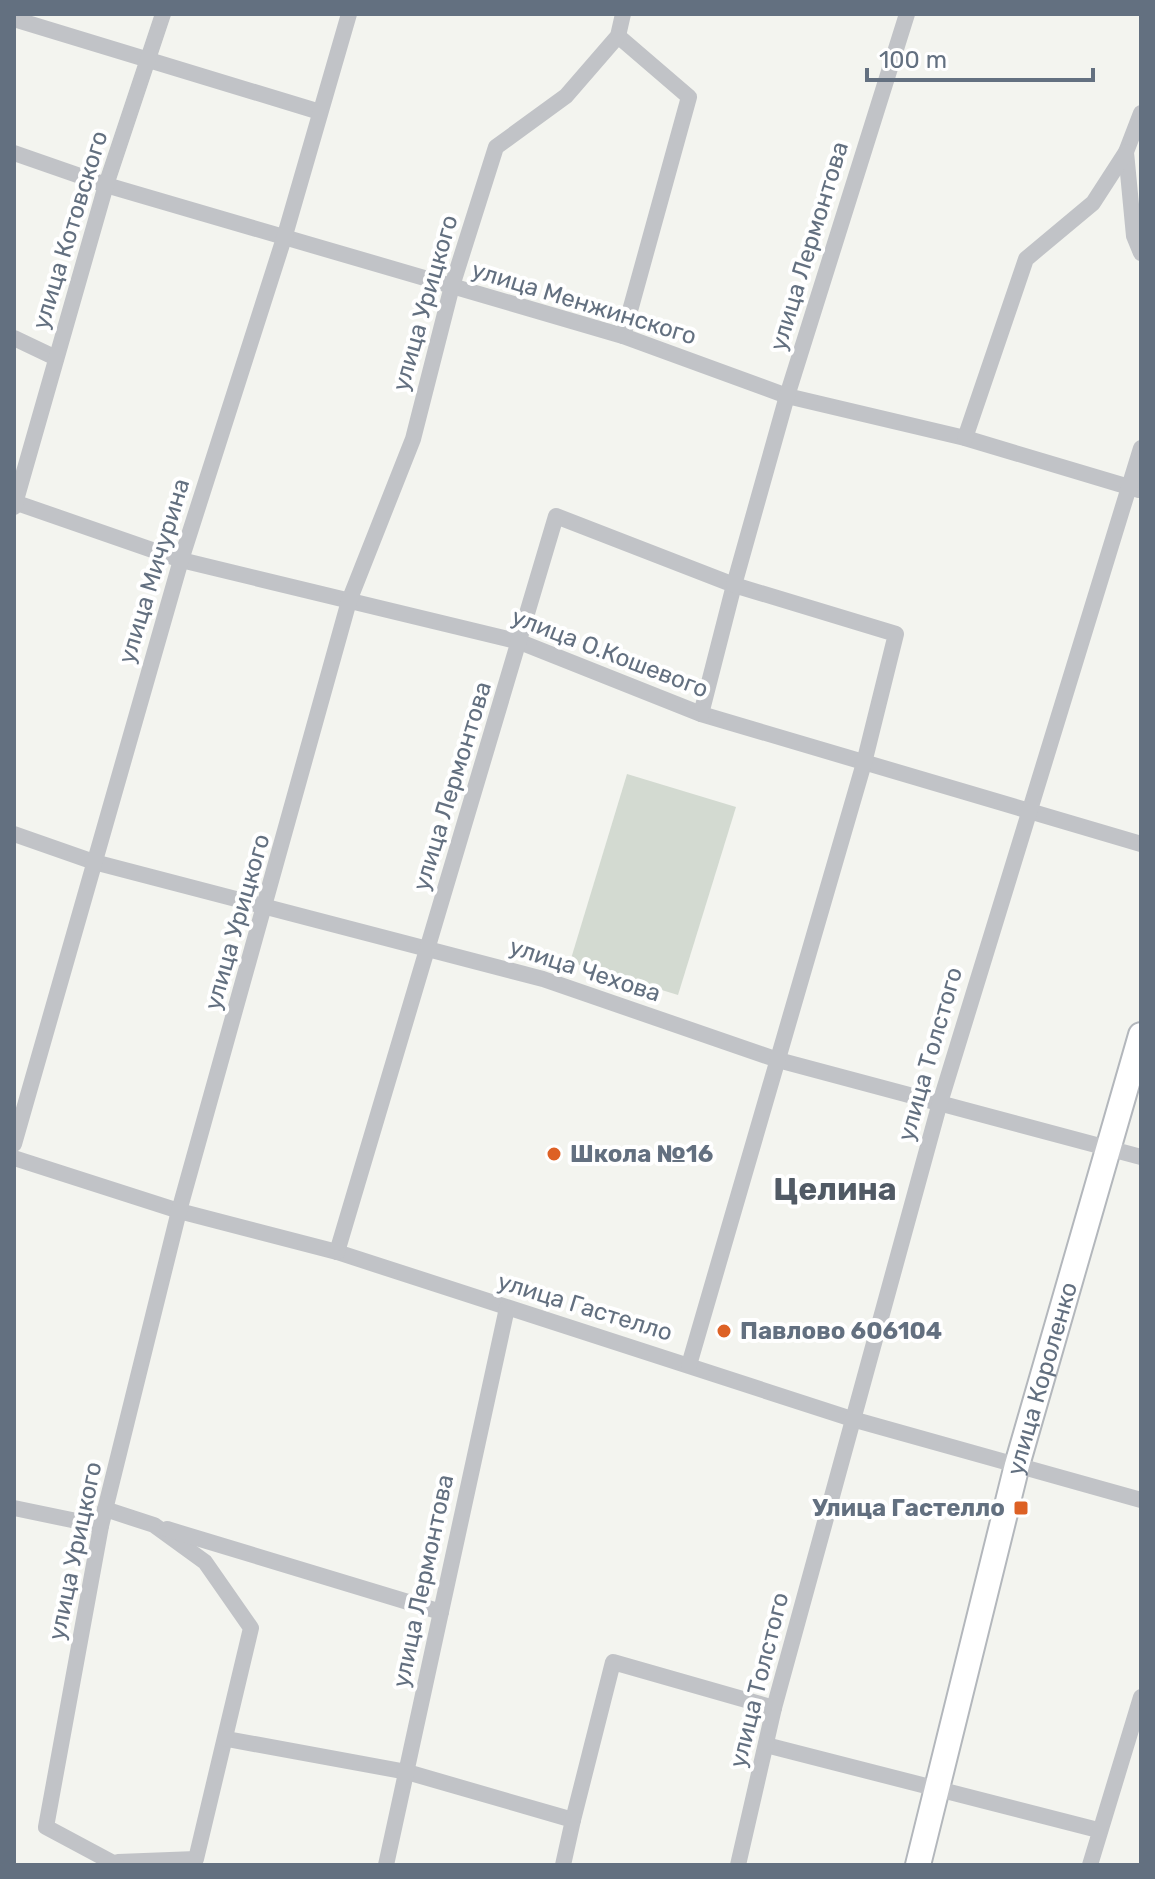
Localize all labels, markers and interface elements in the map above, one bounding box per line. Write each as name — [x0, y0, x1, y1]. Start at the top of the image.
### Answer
scale bar — [867, 32, 1093, 82]
text: 100 m — [879, 46, 947, 74]
street label: улица Котовского — [26, 127, 114, 333]
street label: улица Лермонтова — [764, 138, 854, 354]
street label: улица Урицкого — [386, 212, 464, 394]
street label: улица Менжинского — [468, 255, 700, 351]
street label: улица Мичурина — [113, 475, 195, 667]
street label: улица О.Кошевого — [508, 603, 712, 703]
street label: улица Лермонтова — [407, 678, 497, 894]
street label: улица Урицкого — [198, 831, 276, 1013]
street label: улица Чехова — [506, 932, 664, 1008]
street label: улица Толстого — [892, 964, 968, 1144]
place label: Школа №16 — [570, 1140, 713, 1168]
marker: Школа №16 — [545, 1145, 563, 1163]
district label: Целина — [773, 1170, 897, 1208]
street label: улица Гастелло — [494, 1267, 676, 1347]
street label: улица Короленко — [1001, 1279, 1083, 1478]
place label: Павлово 606104 — [740, 1317, 942, 1345]
marker: Павлово 606104 — [715, 1322, 733, 1340]
street label: улица Урицкого — [42, 1459, 108, 1643]
street label: улица Лермонтова — [387, 1472, 459, 1690]
place label: Улица Гастелло — [812, 1494, 1005, 1522]
marker: Улица Гастелло — [1012, 1499, 1030, 1517]
street label: улица Толстого — [724, 1590, 794, 1770]

